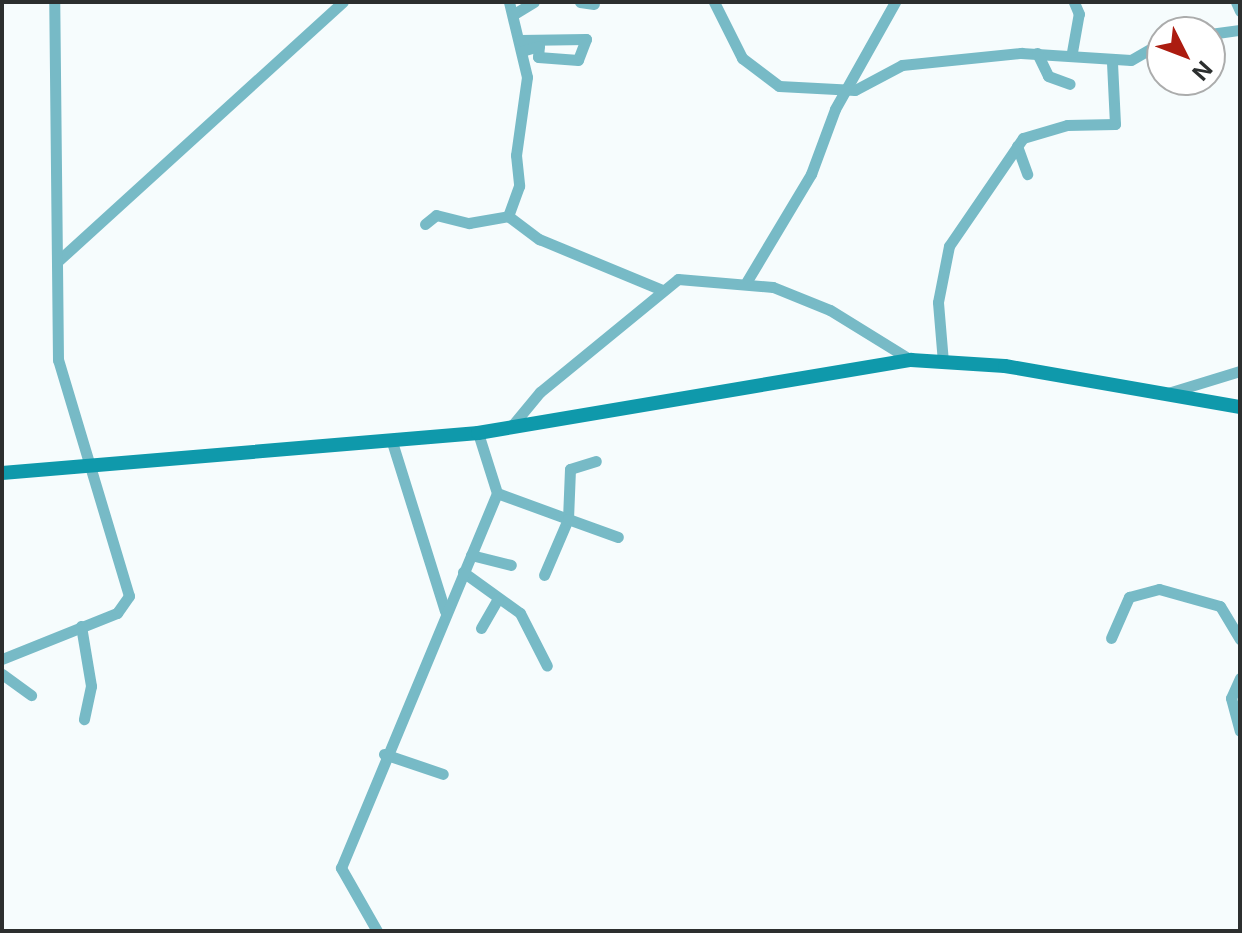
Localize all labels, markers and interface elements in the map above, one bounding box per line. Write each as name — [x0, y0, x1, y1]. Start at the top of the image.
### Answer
north arrow — [1146, 16, 1226, 96]
text: N — [1187, 56, 1218, 86]

